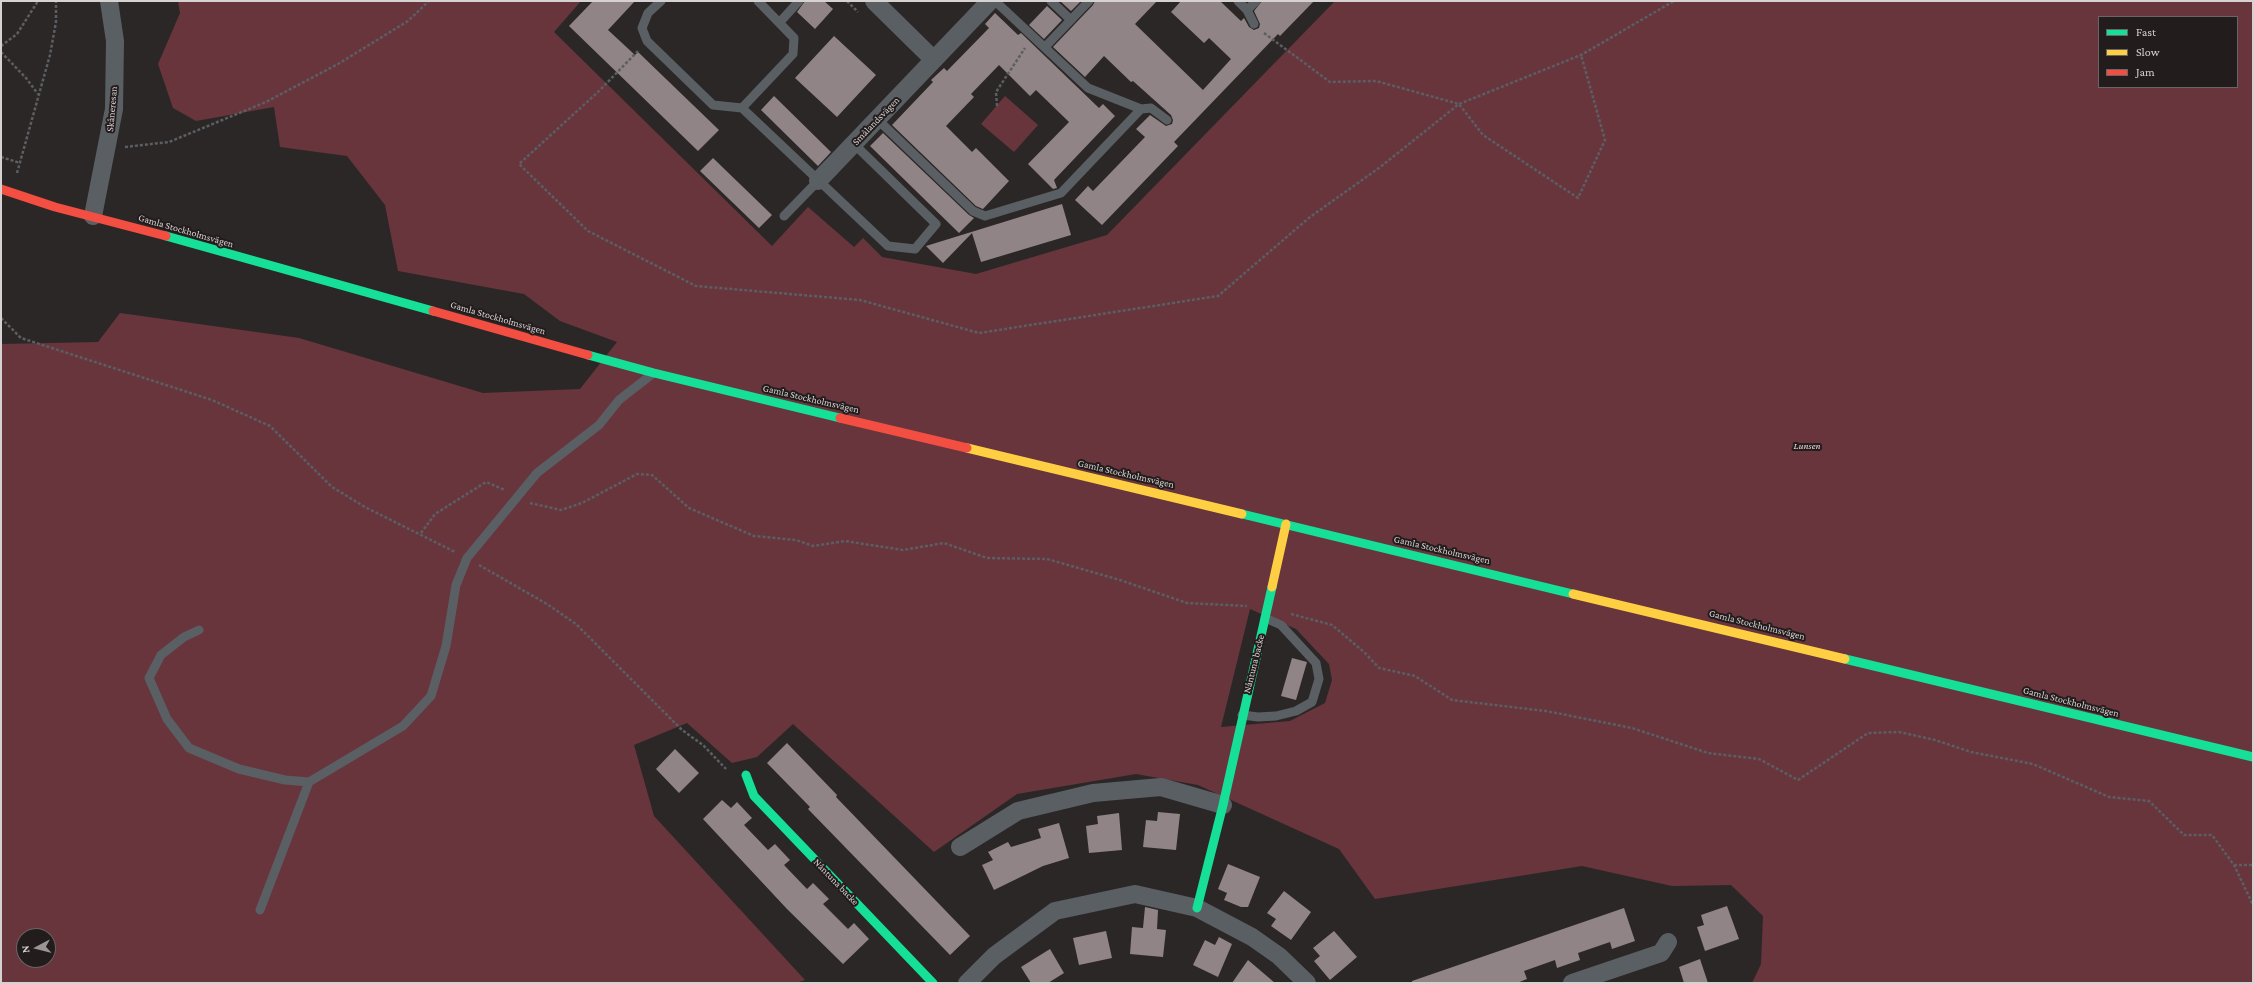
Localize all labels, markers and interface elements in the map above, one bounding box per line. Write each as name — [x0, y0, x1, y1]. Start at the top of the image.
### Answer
legend — [2098, 16, 2238, 88]
text: Fast — [2136, 25, 2156, 39]
text: Slow — [2136, 45, 2160, 59]
text: Jam — [2136, 65, 2155, 79]
street label: Skåneresan — [104, 86, 120, 132]
street label: Smålandsvägen — [850, 94, 902, 148]
street label: Gamla Stockholmsvägen — [137, 212, 235, 250]
street label: Gamla Stockholmsvägen — [449, 299, 547, 337]
street label: Gamla Stockholmsvägen — [762, 382, 860, 416]
park label: Lunsen — [1794, 440, 1820, 452]
street label: Gamla Stockholmsvägen — [1077, 457, 1175, 491]
street label: Gamla Stockholmsvägen — [1393, 533, 1491, 567]
street label: Gamla Stockholmsvägen — [1708, 607, 1806, 643]
street label: Nåntuna backe — [1241, 633, 1267, 695]
street label: Gamla Stockholmsvägen — [2022, 684, 2120, 720]
street label: Nåntuna backe — [811, 856, 861, 908]
north arrow — [16, 928, 56, 968]
text: N — [19, 945, 31, 954]

